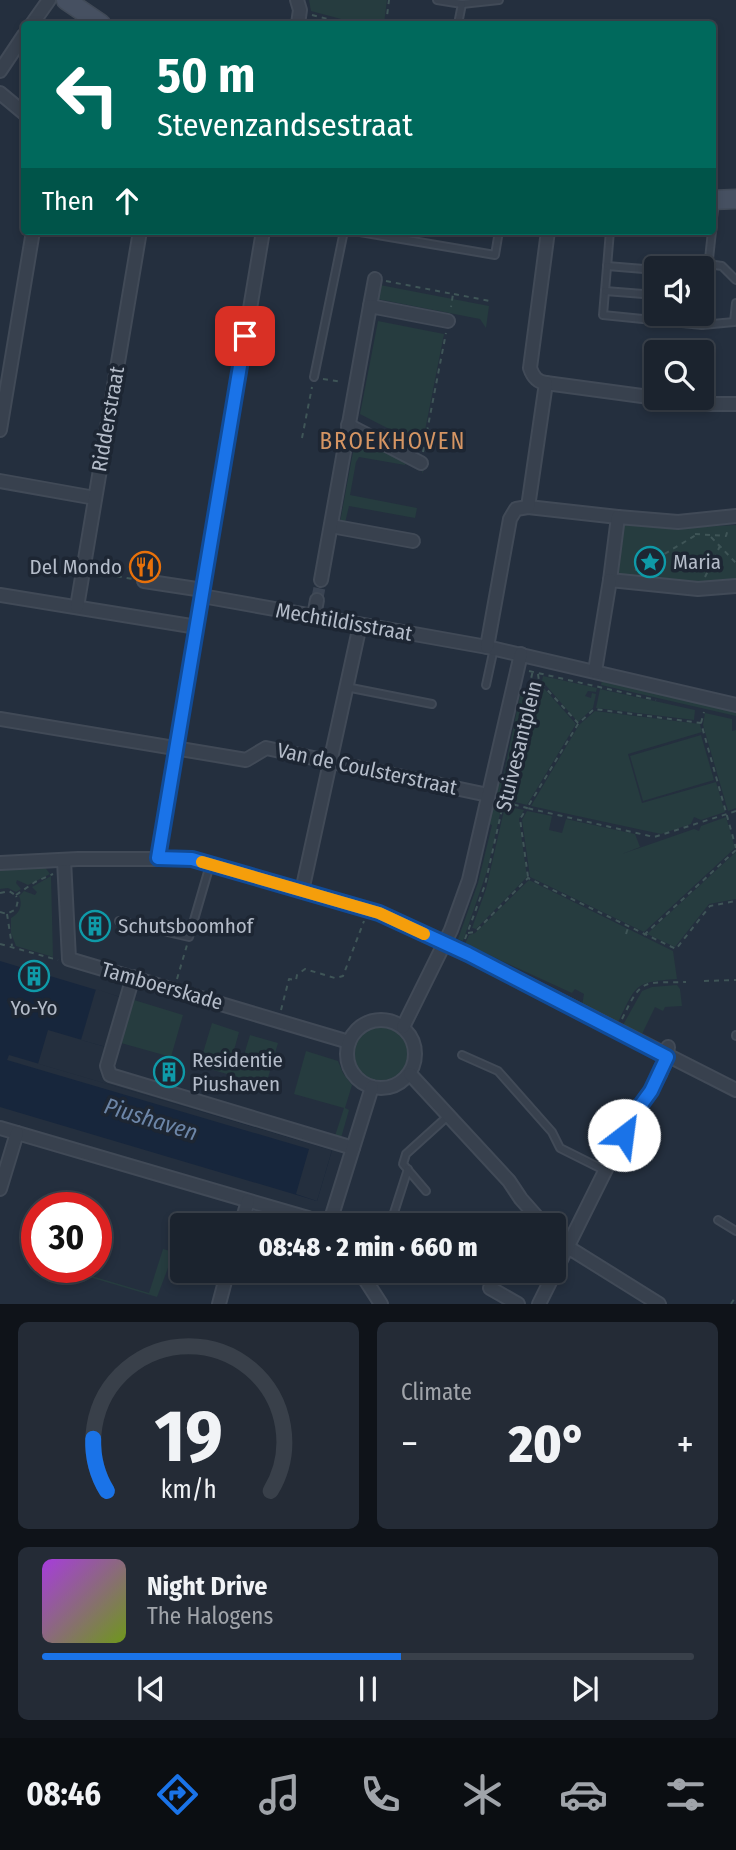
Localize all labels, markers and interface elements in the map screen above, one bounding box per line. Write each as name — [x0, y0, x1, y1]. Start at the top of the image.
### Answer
text: 50 m — [157, 46, 255, 105]
icon: left — [42, 49, 133, 140]
text: Stevenzandsestraat — [157, 106, 413, 144]
icon: ahead — [108, 182, 146, 220]
text: Then — [42, 186, 94, 217]
map controls — [644, 256, 714, 410]
button: sound — [644, 256, 714, 326]
pin — [215, 306, 275, 366]
icon: arrive — [226, 317, 264, 355]
button: search — [644, 340, 714, 410]
street label: Ridderstraat — [86, 364, 130, 474]
district label: BROEKHOVEN — [319, 427, 467, 455]
place icon: Maria — [633, 545, 667, 579]
place label: Maria — [673, 549, 721, 575]
restaurant icon: Del Mondo — [128, 550, 162, 584]
place label: Del Mondo — [30, 554, 122, 580]
street label: Mechtildisstraat — [274, 597, 414, 647]
street label: Stuivesantplein — [490, 678, 548, 814]
street label: Van de Coulsterstraat — [275, 737, 459, 801]
building icon: Schutsboomhof — [78, 909, 112, 943]
place label: Schutsboomhof — [118, 913, 255, 939]
street label: Tamboerskade — [98, 956, 226, 1016]
building icon: Yo-Yo — [17, 959, 51, 993]
place label: Yo-Yo — [10, 995, 58, 1021]
place label: Residentie Piushaven — [192, 1047, 283, 1097]
building icon: Residentie Piushaven — [152, 1055, 186, 1089]
water label: Piushaven — [101, 1092, 201, 1146]
position arrow — [587, 1098, 661, 1172]
speed limit sign: 30 — [21, 1192, 112, 1283]
text: 08:48 · 2 min · 660 m — [258, 1232, 478, 1263]
text: Climate — [401, 1378, 472, 1406]
text: 19 — [154, 1394, 223, 1481]
text: 20° — [509, 1413, 586, 1476]
text: − — [401, 1421, 418, 1467]
text: + — [677, 1421, 694, 1467]
text: km/h — [161, 1475, 216, 1505]
text: Night Drive — [147, 1571, 267, 1602]
text: The Halogens — [147, 1602, 273, 1630]
icon: previous — [132, 1670, 170, 1708]
icon: pause — [349, 1670, 387, 1708]
icon: next — [566, 1670, 604, 1708]
icon: directions — [153, 1770, 202, 1819]
icon: music — [255, 1770, 304, 1819]
icon: phone — [356, 1770, 405, 1819]
icon: climate — [458, 1770, 507, 1819]
icon: car — [559, 1770, 608, 1819]
icon: filters — [661, 1770, 710, 1819]
text: 08:46 — [26, 1775, 101, 1813]

